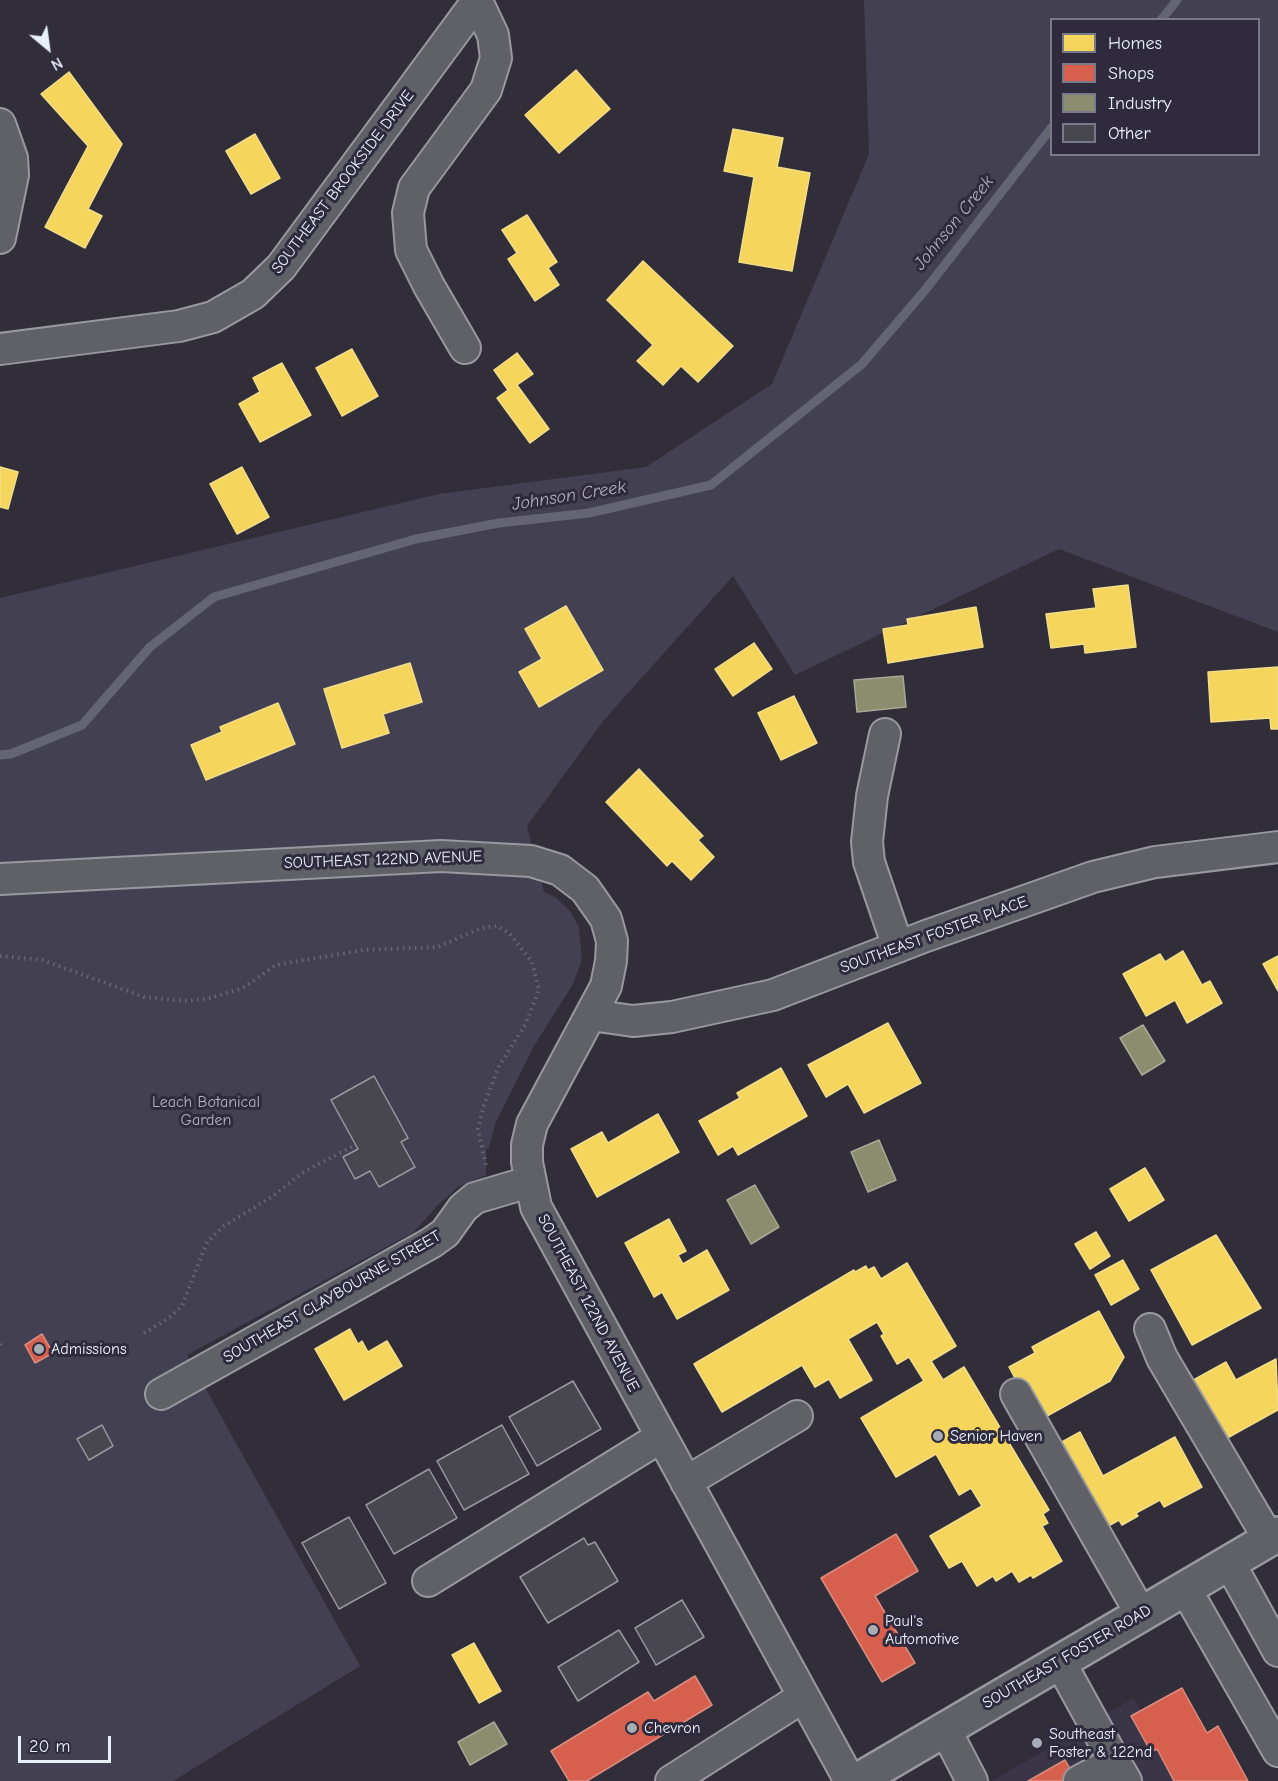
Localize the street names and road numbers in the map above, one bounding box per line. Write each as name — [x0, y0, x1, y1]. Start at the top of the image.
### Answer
street label: SOUTHEAST BROOKSIDE DRIVE — [268, 86, 418, 278]
street label: SOUTHEAST 122ND AVENUE — [283, 847, 483, 873]
street label: SOUTHEAST FOSTER PLACE — [838, 892, 1030, 978]
street label: SOUTHEAST 122ND AVENUE — [533, 1211, 643, 1395]
street label: SOUTHEAST CLAYBOURNE STREET — [220, 1227, 444, 1367]
street label: SOUTHEAST FOSTER ROAD — [979, 1601, 1155, 1713]

